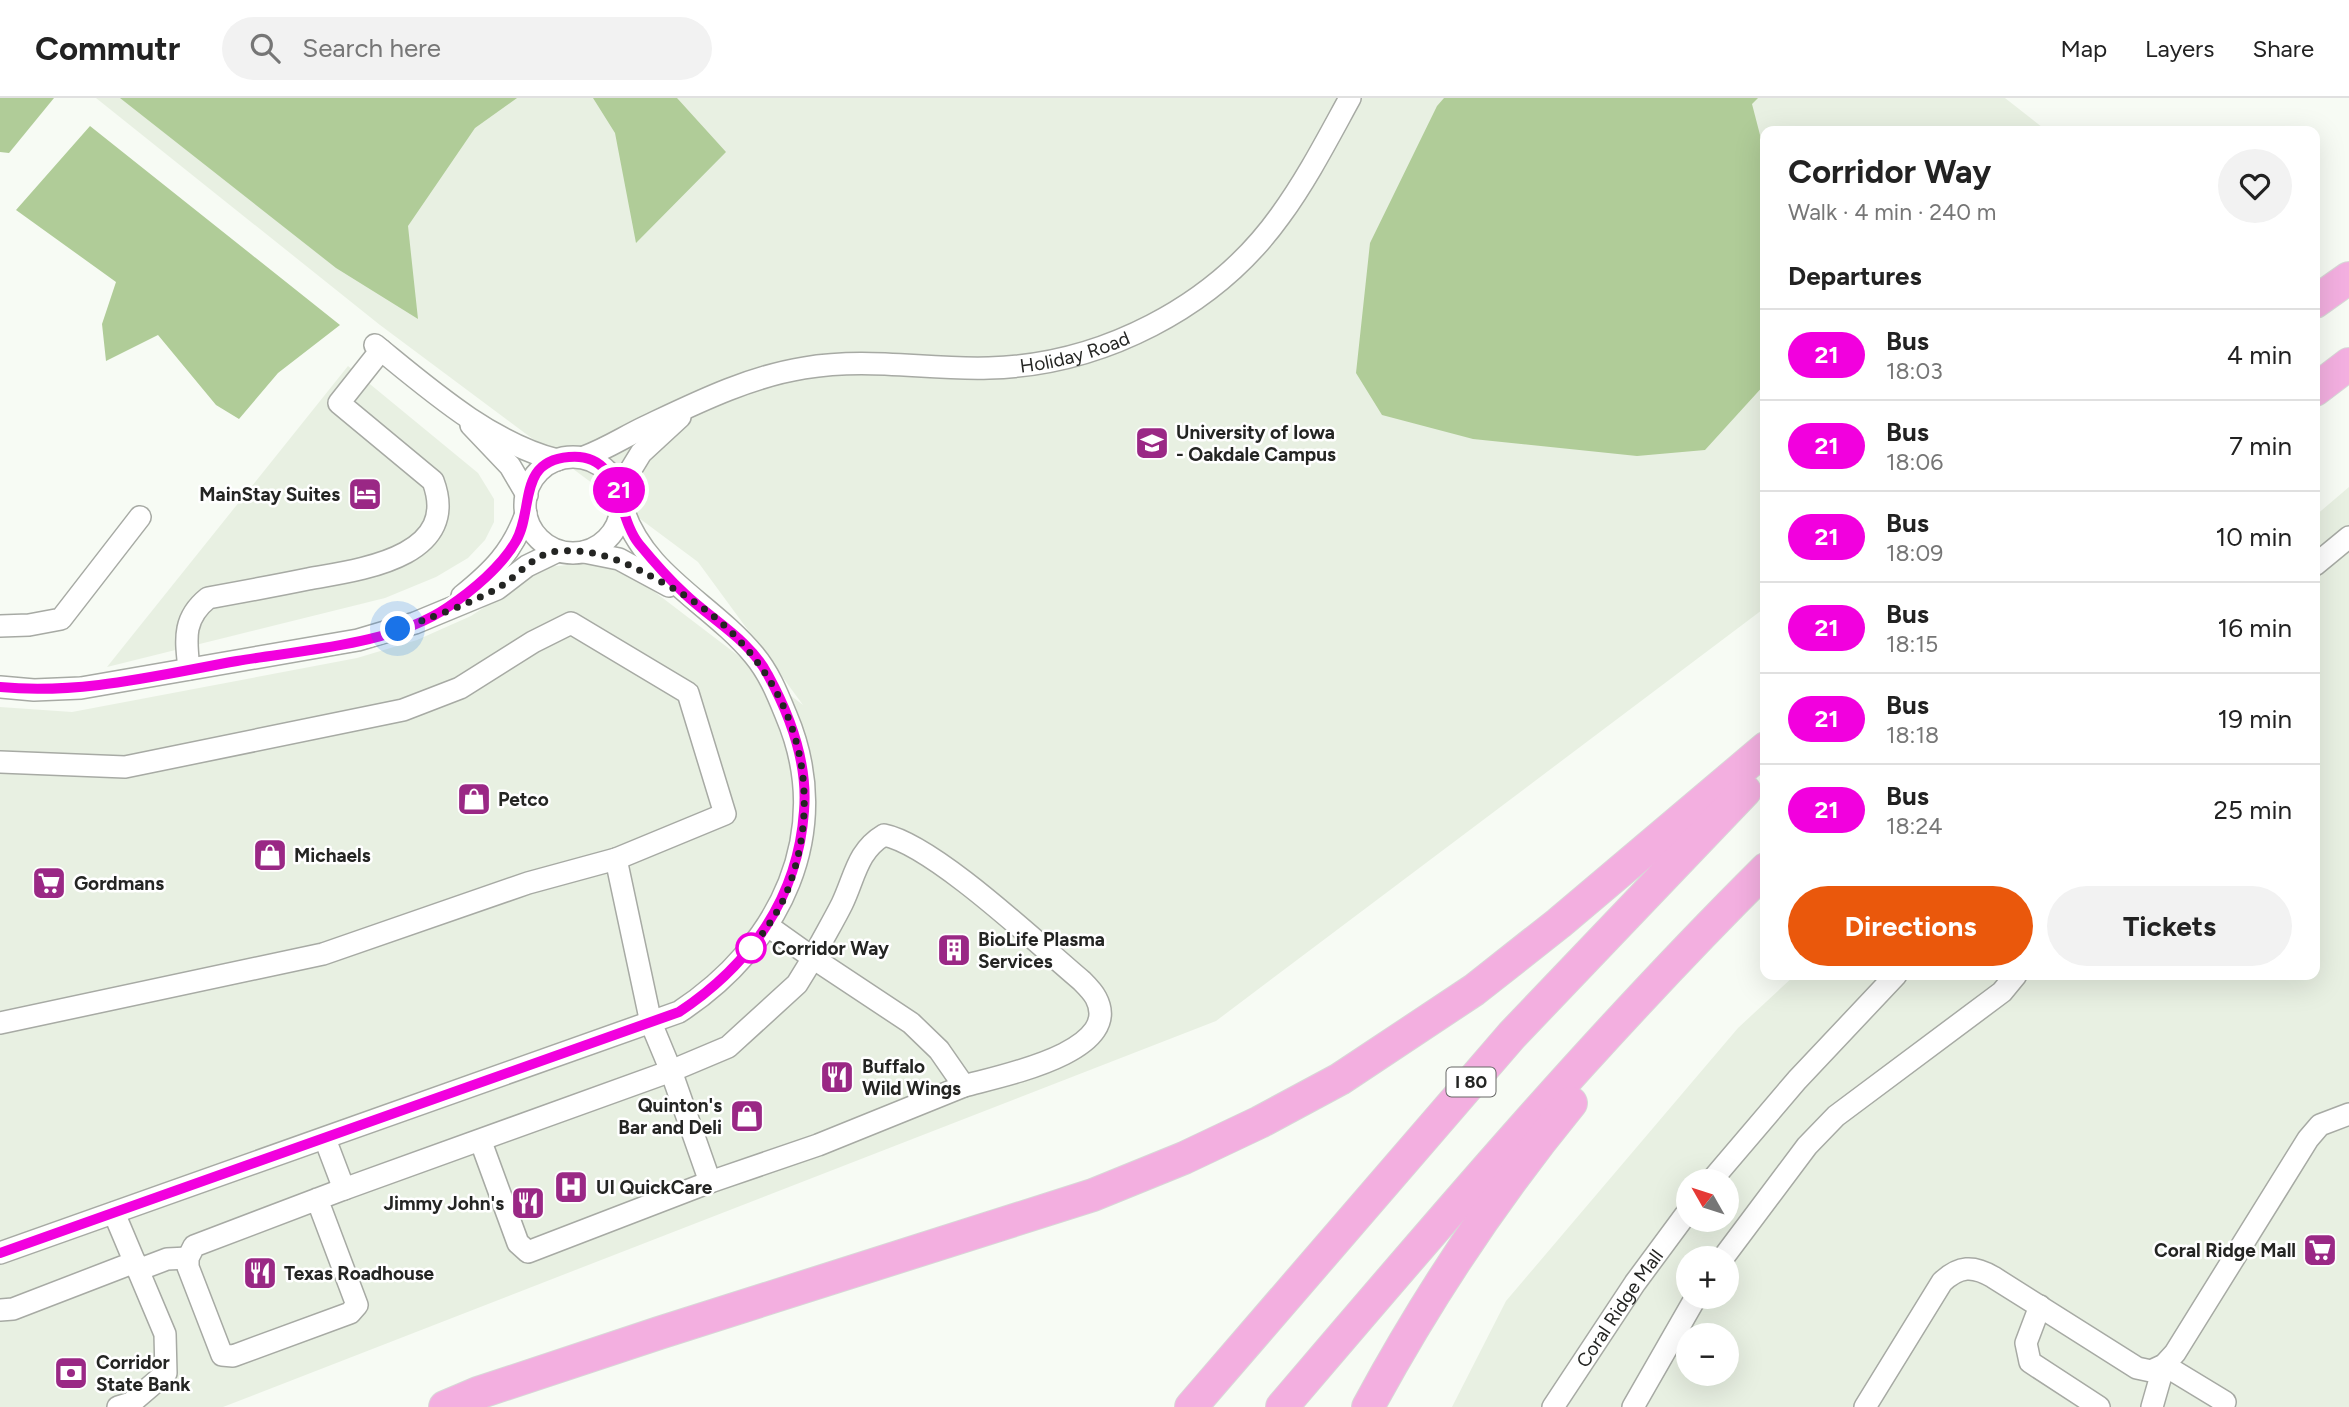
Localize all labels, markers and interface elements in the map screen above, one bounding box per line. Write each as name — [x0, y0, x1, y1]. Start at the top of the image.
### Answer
search box — [222, 17, 712, 80]
text: Commutr — [35, 29, 180, 68]
icon: search — [246, 29, 284, 67]
text: Search here — [302, 32, 441, 64]
text: Map — [2060, 34, 2107, 63]
text: Layers — [2145, 34, 2214, 63]
text: Share — [2252, 34, 2314, 63]
button: heart — [2218, 149, 2292, 223]
text: Corridor Way — [1788, 152, 1991, 191]
text: Walk · 4 min · 240 m — [1788, 198, 1996, 226]
text: Departures — [1788, 260, 1922, 292]
text: Bus — [1886, 325, 1929, 357]
street label: Holiday Road — [1018, 326, 1133, 378]
text: 4 min — [2227, 339, 2292, 371]
text: 21 — [1814, 340, 1839, 369]
text: 18:03 — [1886, 357, 1943, 385]
text: Bus — [1886, 416, 1929, 448]
place label: University of Iowa - Oakdale Campus — [1176, 421, 1336, 466]
school or university icon: University of Iowa - Oakdale Campus — [1133, 424, 1171, 462]
text: 7 min — [2229, 430, 2292, 462]
text: 21 — [1814, 431, 1839, 460]
text: 18:06 — [1886, 448, 1943, 476]
line badge: 21 — [588, 467, 650, 513]
hotel icon: MainStay Suites — [346, 475, 384, 513]
text: 21 — [607, 475, 631, 504]
place label: MainStay Suites — [199, 483, 340, 506]
text: Bus — [1886, 507, 1929, 539]
text: 10 min — [2216, 521, 2292, 553]
text: 21 — [1814, 522, 1839, 551]
text: 18:09 — [1886, 539, 1943, 567]
text: Bus — [1886, 598, 1929, 630]
your location — [380, 611, 415, 646]
text: 16 min — [2217, 612, 2292, 644]
text: 21 — [1814, 613, 1839, 642]
text: 18:15 — [1886, 630, 1938, 658]
text: Bus — [1886, 689, 1929, 721]
text: 19 min — [2217, 703, 2292, 735]
text: 21 — [1814, 704, 1839, 733]
text: 18:18 — [1886, 721, 1939, 749]
shop icon: Petco — [455, 780, 493, 818]
text: Bus — [1886, 780, 1929, 812]
place label: Petco — [498, 788, 549, 811]
text: 25 min — [2213, 794, 2292, 826]
text: 21 — [1814, 795, 1839, 824]
text: 18:24 — [1886, 812, 1943, 840]
shop icon: Michaels — [251, 836, 289, 874]
place label: Michaels — [294, 844, 371, 867]
supermarket icon: Gordmans — [30, 864, 68, 902]
place label: Gordmans — [74, 872, 164, 895]
button: Directions — [1788, 886, 2033, 966]
button: Tickets — [2047, 886, 2292, 966]
place label: BioLife Plasma Services — [978, 928, 1105, 973]
building icon: BioLife Plasma Services — [935, 931, 973, 969]
marker: Corridor Way — [736, 933, 766, 963]
place label: Corridor Way — [772, 937, 889, 960]
place label: Buffalo Wild Wings — [862, 1055, 961, 1100]
restaurant icon: Buffalo Wild Wings — [818, 1058, 856, 1096]
road number: I 80 — [1446, 1068, 1496, 1097]
place label: Quinton's Bar and Deli — [618, 1094, 722, 1139]
shop icon: Quinton's Bar and Deli — [728, 1097, 766, 1135]
hospital icon: UI QuickCare — [552, 1168, 590, 1206]
north arrow — [1676, 1169, 1740, 1232]
map controls — [1676, 1169, 1739, 1386]
place label: UI QuickCare — [596, 1176, 713, 1199]
restaurant icon: Jimmy John's — [509, 1184, 547, 1222]
place label: Jimmy John's — [384, 1192, 504, 1215]
supermarket icon: Coral Ridge Mall — [2301, 1231, 2339, 1269]
place label: Coral Ridge Mall — [2154, 1239, 2296, 1262]
street label: Coral Ridge Mall — [1572, 1245, 1668, 1372]
button: + — [1676, 1246, 1739, 1309]
restaurant icon: Texas Roadhouse — [241, 1254, 279, 1292]
place label: Texas Roadhouse — [284, 1262, 435, 1285]
button: − — [1676, 1323, 1739, 1386]
place label: Corridor State Bank — [96, 1351, 191, 1396]
bank icon: Corridor State Bank — [52, 1354, 90, 1392]

